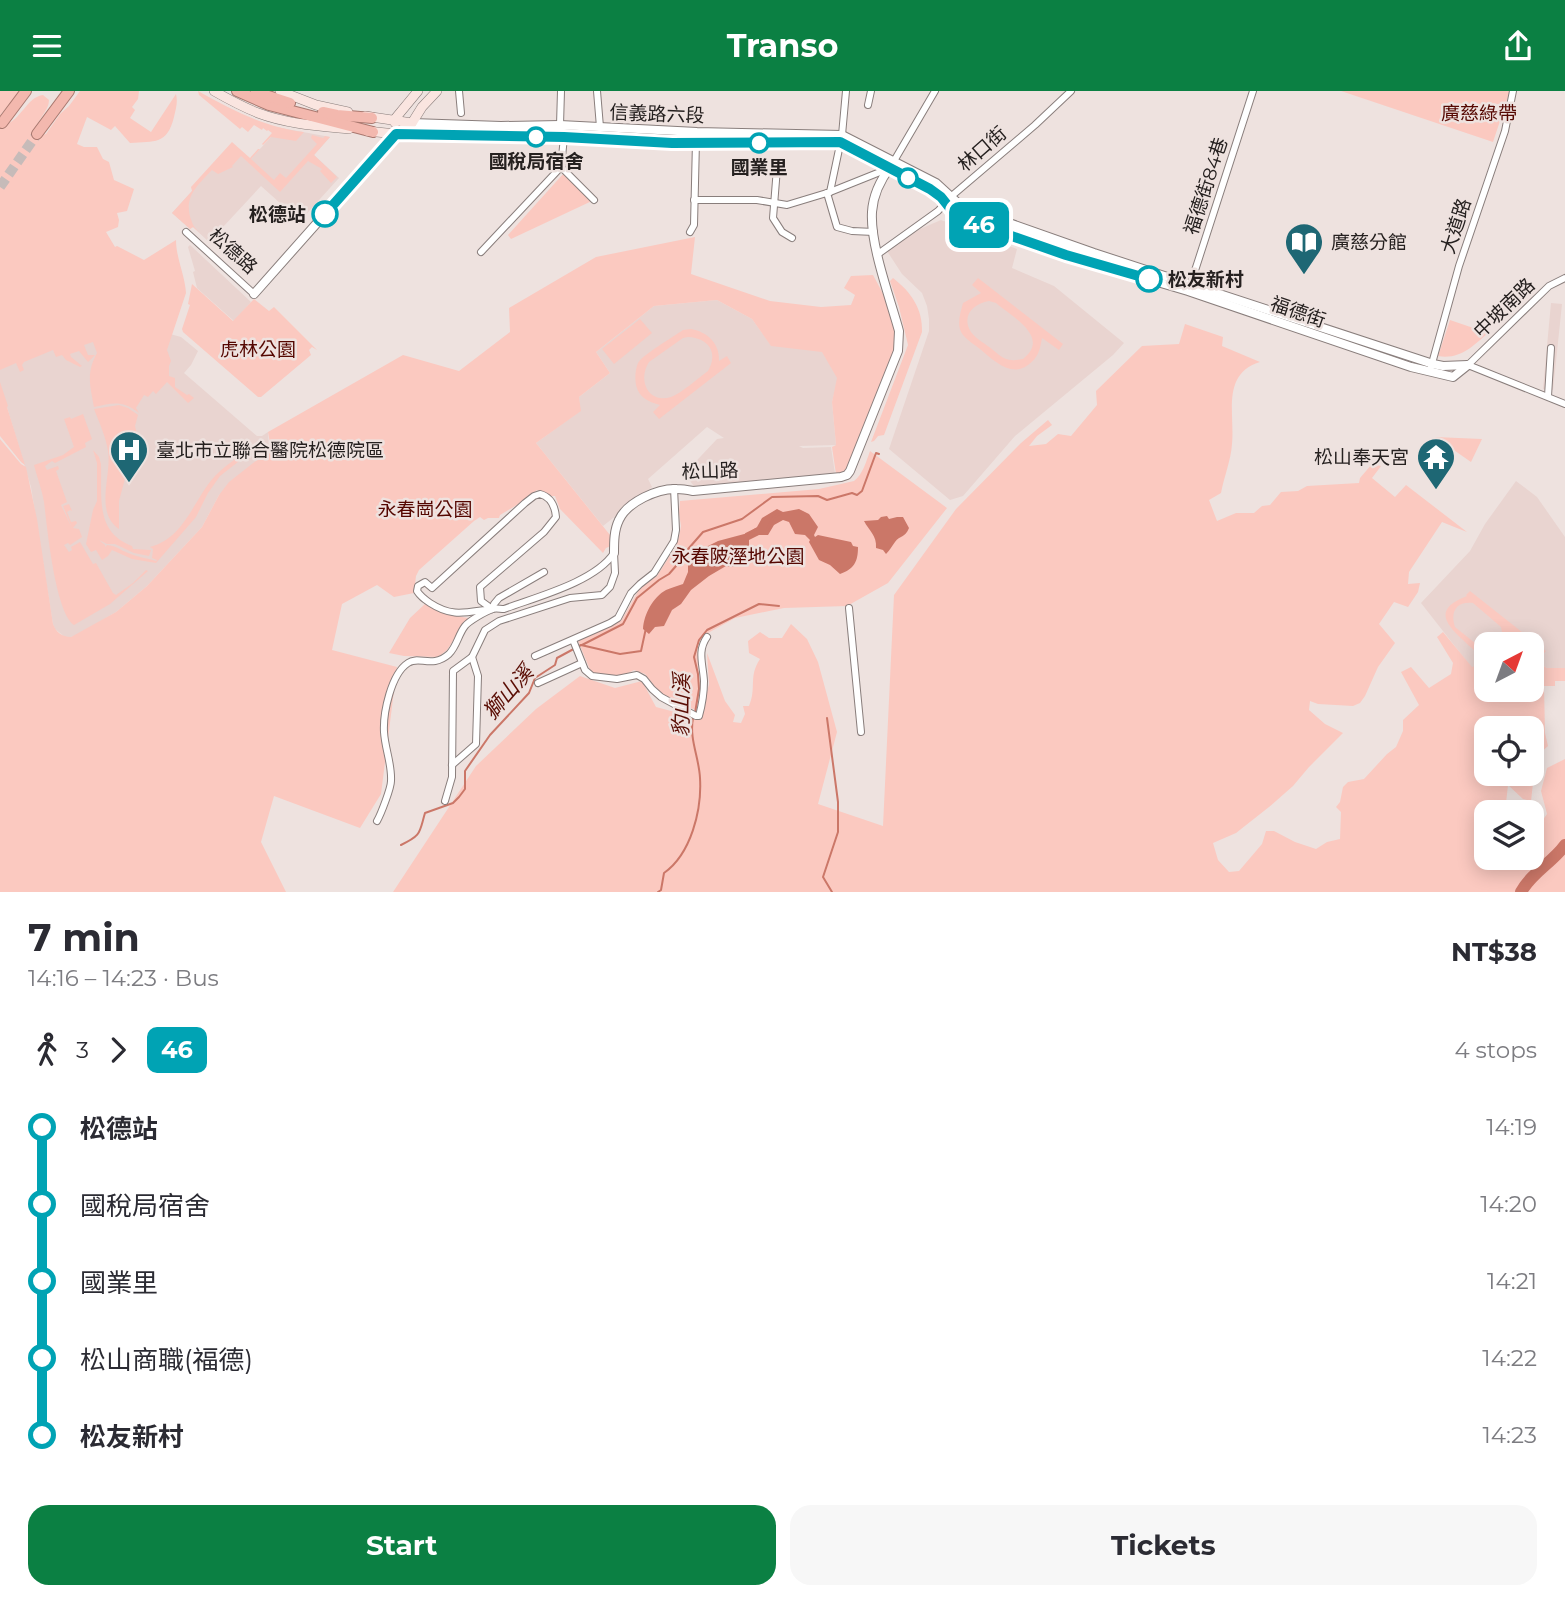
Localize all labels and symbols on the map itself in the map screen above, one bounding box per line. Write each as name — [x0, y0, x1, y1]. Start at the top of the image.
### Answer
street label: 信義路六段 — [609, 101, 705, 127]
park label: 廣慈綠帶 — [1441, 102, 1517, 125]
street label: 林口街 — [953, 122, 1011, 176]
marker: 國稅局宿舍 — [526, 127, 546, 147]
marker: 國業里 — [749, 133, 769, 153]
street label: 福德街84巷 — [1180, 135, 1232, 237]
place label: 國稅局宿舍 — [488, 150, 584, 173]
place label: 國業里 — [730, 156, 788, 179]
unlabelled marker — [898, 168, 918, 188]
street label: 大道路 — [1436, 195, 1476, 257]
marker: 松德站 — [312, 201, 338, 227]
line badge: 46 — [948, 202, 1010, 248]
place label: 松德站 — [249, 203, 306, 226]
library icon: 廣慈分館 — [1283, 221, 1325, 276]
street label: 松德路 — [204, 223, 262, 279]
place label: 廣慈分館 — [1331, 231, 1407, 254]
marker: 松友新村 — [1136, 266, 1162, 292]
place label: 松友新村 — [1168, 268, 1244, 291]
street label: 中坡南路 — [1469, 273, 1539, 343]
street label: 福德街 — [1267, 292, 1329, 332]
park label: 虎林公園 — [220, 338, 296, 361]
hospital icon: 臺北市立聯合醫院松德院區 — [108, 429, 150, 484]
temple icon: 松山奉天宮 — [1415, 436, 1457, 491]
place label: 臺北市立聯合醫院松德院區 — [156, 439, 384, 462]
place label: 松山奉天宮 — [1314, 446, 1409, 469]
street label: 松山路 — [681, 459, 739, 483]
park label: 永春崗公園 — [377, 498, 473, 521]
park label: 永春陂溼地公園 — [671, 545, 805, 568]
north arrow — [1474, 632, 1544, 702]
water label: 獅山溪 — [478, 658, 540, 724]
water label: 豹山溪 — [668, 670, 694, 737]

